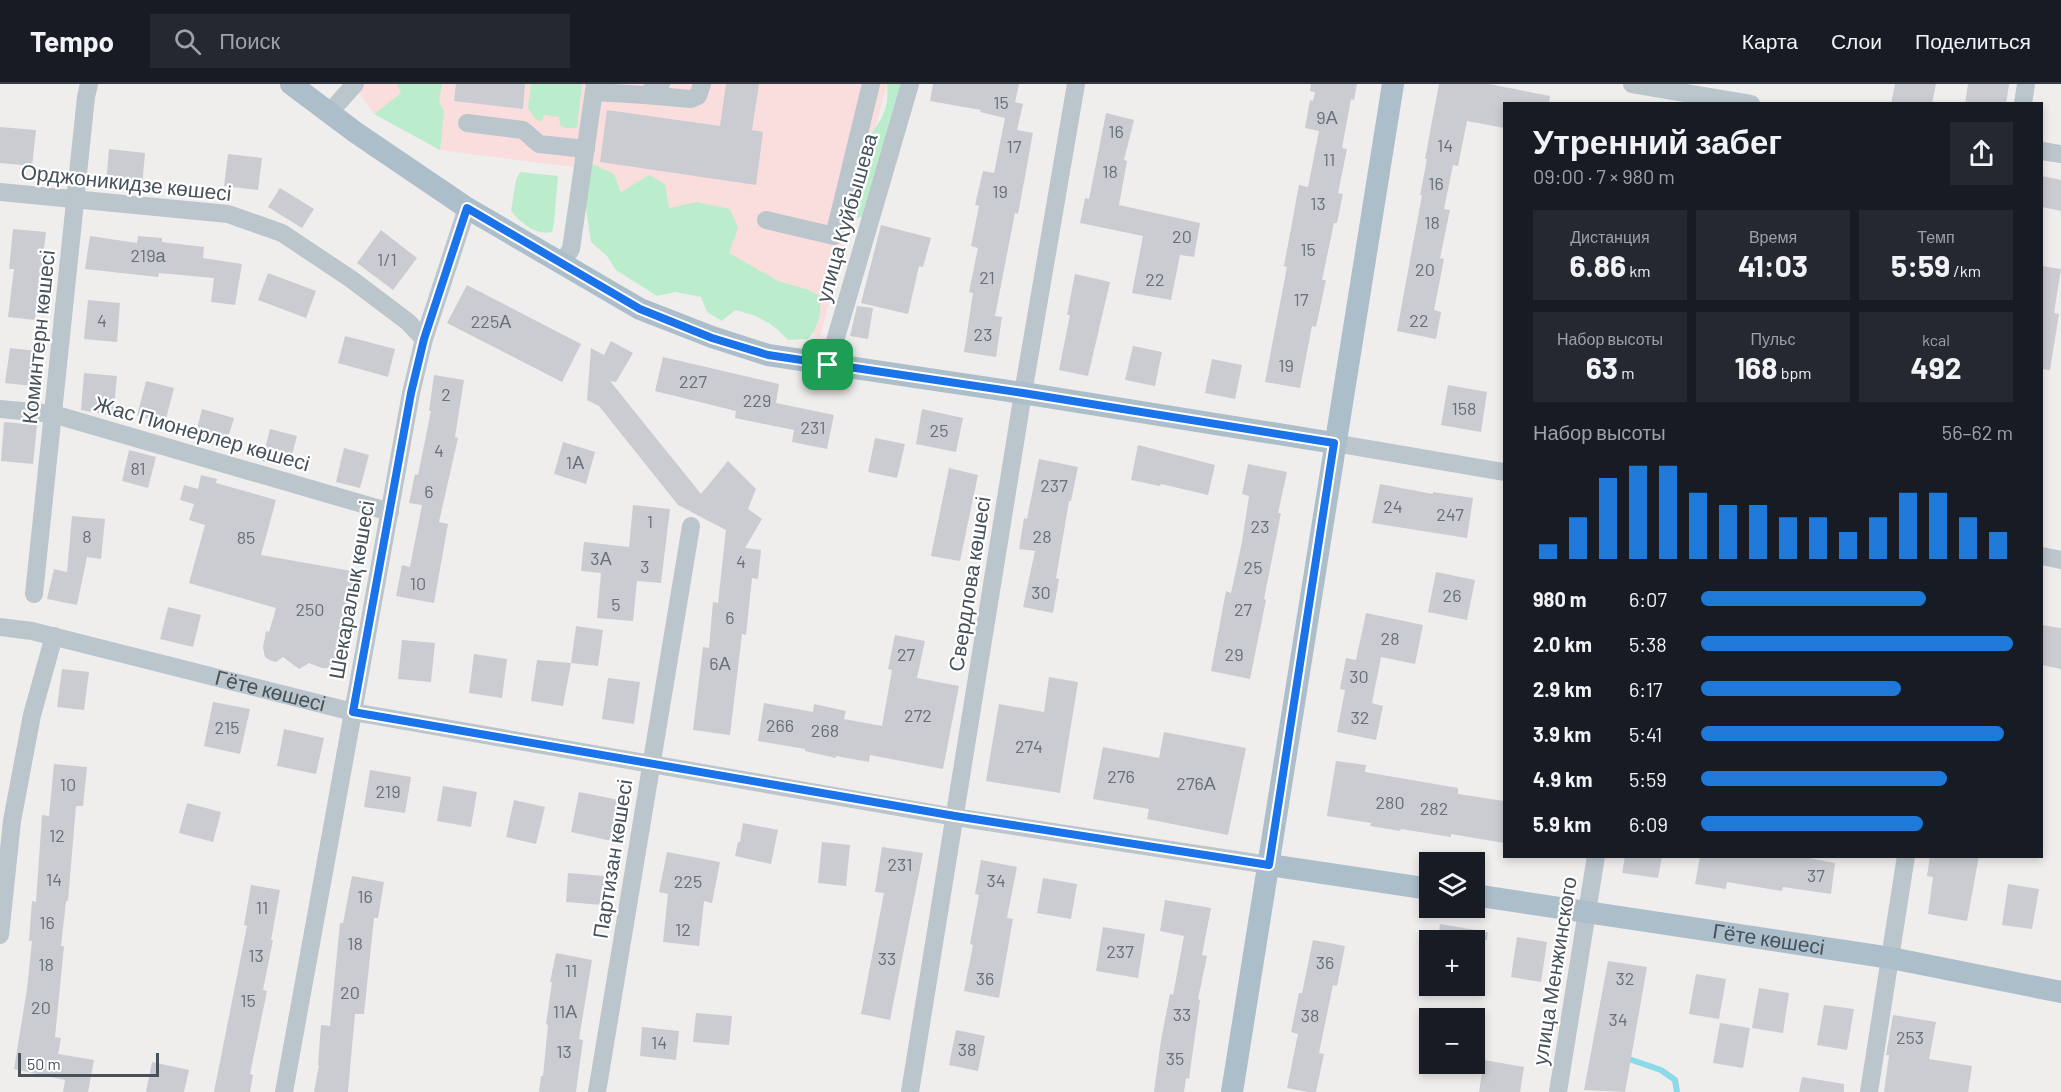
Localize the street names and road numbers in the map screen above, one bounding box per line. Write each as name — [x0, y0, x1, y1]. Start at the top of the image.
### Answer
street label: улица Куйбышева — [809, 130, 882, 305]
street label: Орджоникидзе көшесі — [20, 158, 233, 205]
street label: Коминтерн көшесі — [16, 249, 59, 425]
street label: Жас Пионерлер көшесі — [92, 390, 313, 475]
street label: Свердлова көшесі — [942, 495, 995, 673]
street label: Шекаралық көшесі — [323, 498, 379, 681]
street label: Гёте көшесі — [213, 664, 328, 716]
street label: Партизан көшесі — [587, 777, 636, 940]
street label: улица Менжинского — [1526, 875, 1581, 1067]
street label: Гёте көшесі — [1711, 917, 1827, 959]

